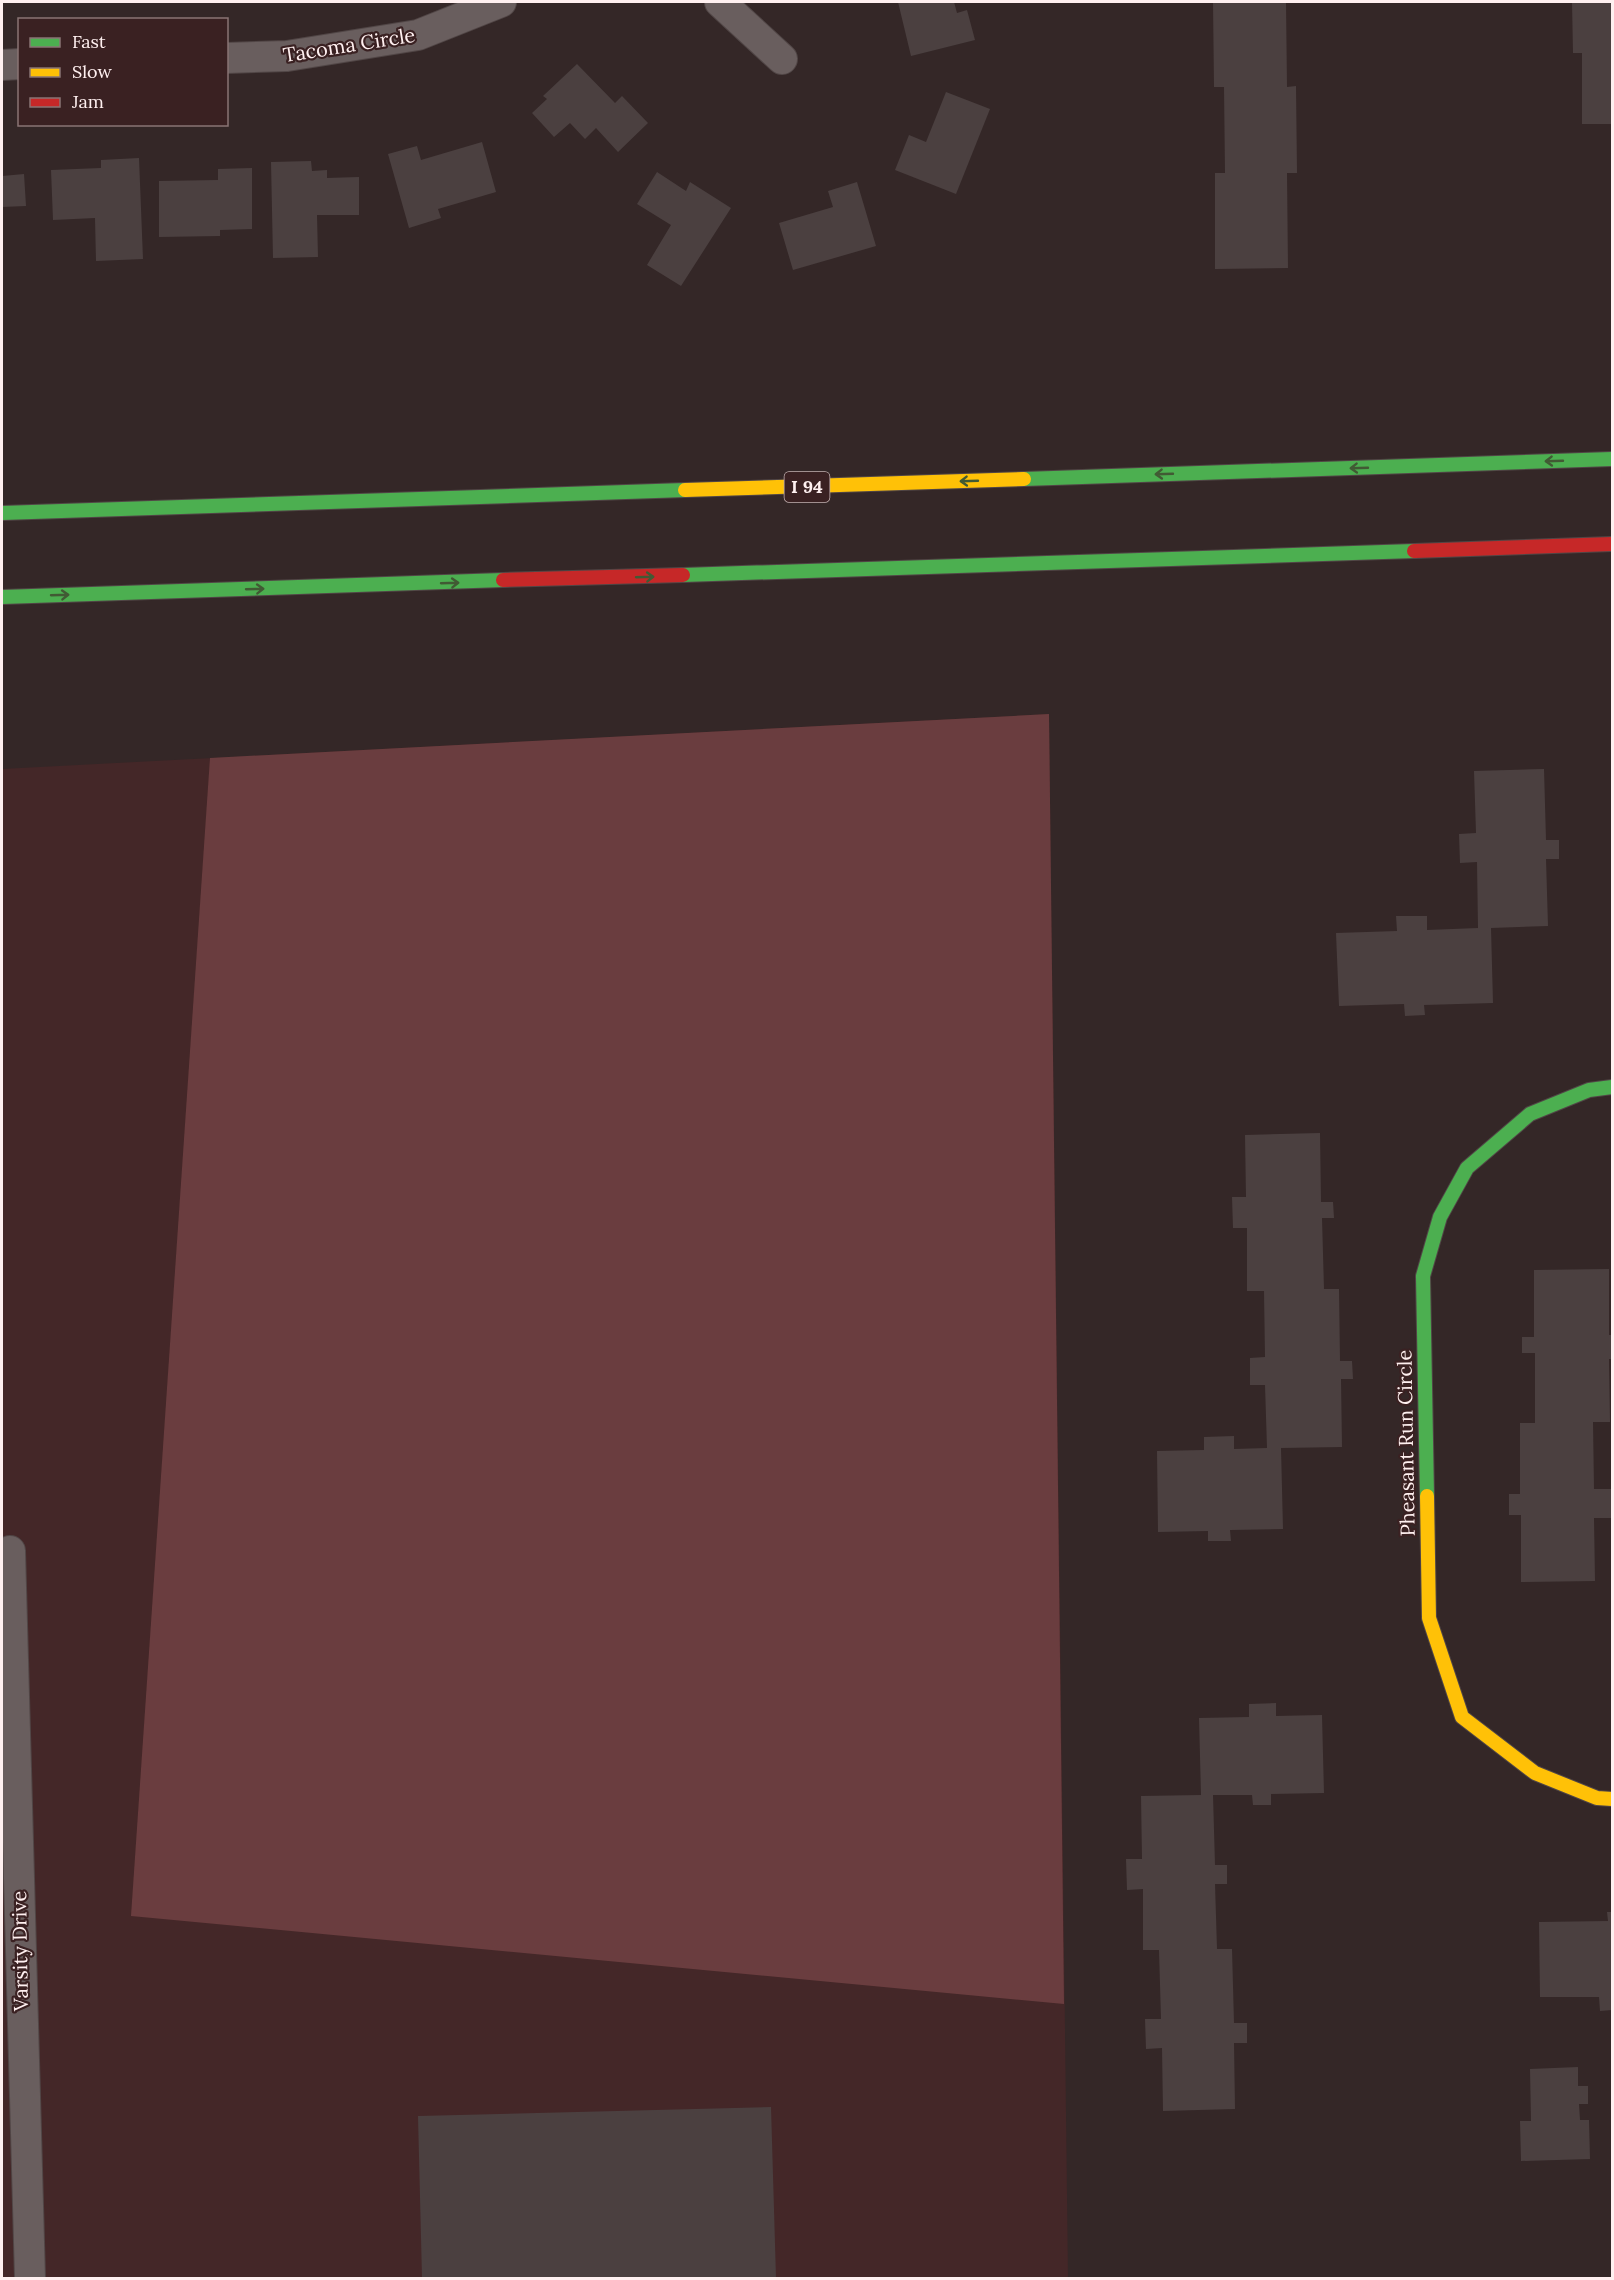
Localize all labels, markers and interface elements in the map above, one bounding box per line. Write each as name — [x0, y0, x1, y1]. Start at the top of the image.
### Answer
legend — [18, 18, 228, 126]
street label: Tacoma Circle — [281, 22, 417, 67]
text: Fast — [72, 30, 106, 53]
text: Slow — [72, 60, 112, 83]
text: Jam — [71, 90, 104, 113]
one-way arrow — [1545, 455, 1565, 467]
one-way arrow — [1350, 462, 1370, 473]
one-way arrow — [1155, 469, 1175, 480]
road number: I 94 — [784, 472, 830, 502]
one-way arrow — [960, 476, 980, 487]
one-way arrow — [634, 571, 654, 582]
one-way arrow — [439, 577, 459, 588]
one-way arrow — [244, 583, 264, 594]
one-way arrow — [49, 589, 69, 600]
street label: Pheasant Run Circle — [1391, 1349, 1420, 1537]
street label: Varsity Drive — [6, 1890, 33, 2012]

